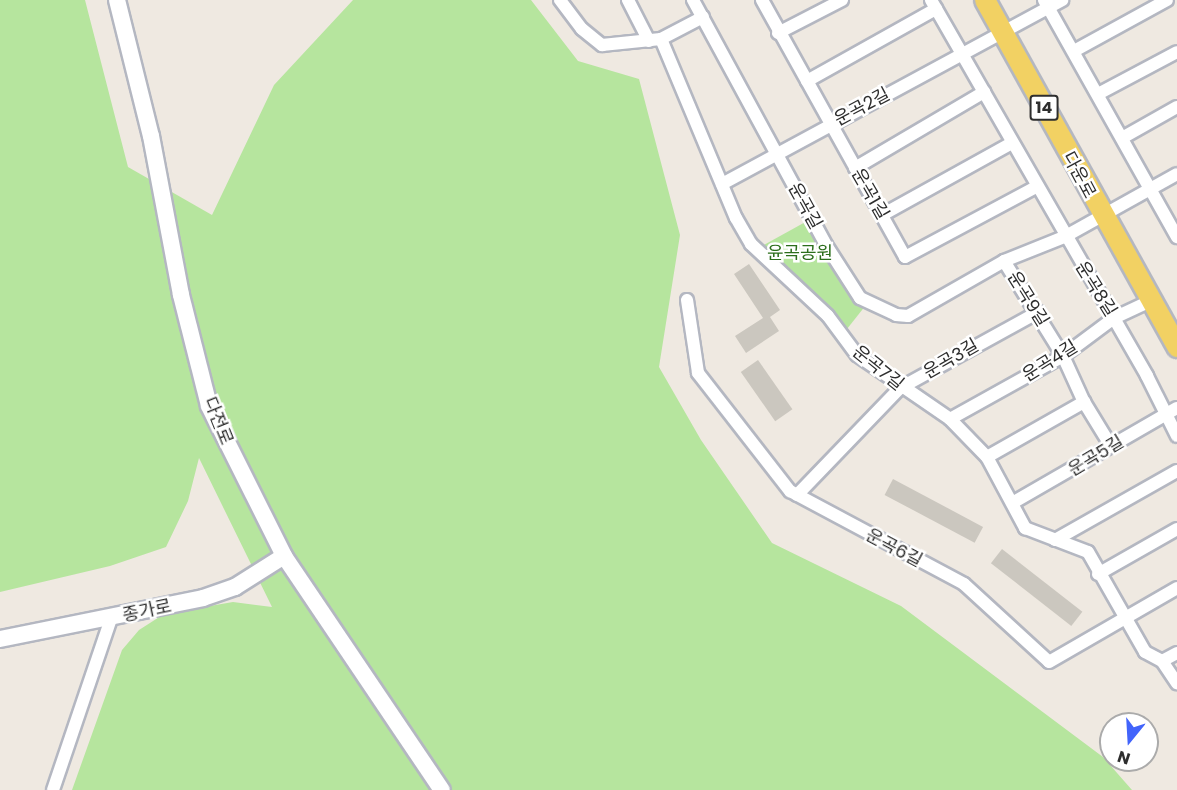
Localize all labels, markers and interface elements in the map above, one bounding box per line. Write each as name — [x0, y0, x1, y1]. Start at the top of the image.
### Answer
street label: 운곡2길 — [830, 83, 894, 131]
road number: 14 — [1029, 95, 1059, 121]
street label: 다운로 — [1058, 148, 1100, 202]
street label: 운곡1길 — [847, 165, 893, 223]
street label: 운곡길 — [784, 179, 826, 233]
park label: 윤곡공원 — [767, 242, 833, 264]
street label: 운곡8길 — [1071, 257, 1121, 321]
street label: 운곡9길 — [1003, 267, 1053, 331]
street label: 운곡3길 — [919, 335, 983, 383]
street label: 운곡4길 — [1018, 336, 1082, 386]
street label: 운곡7길 — [848, 341, 908, 395]
street label: 다전로 — [199, 394, 237, 448]
street label: 운곡5길 — [1064, 431, 1128, 481]
street label: 운곡6길 — [862, 524, 926, 572]
street label: 종가로 — [120, 595, 174, 627]
north arrow — [1099, 712, 1159, 772]
text: N — [1115, 745, 1133, 770]

